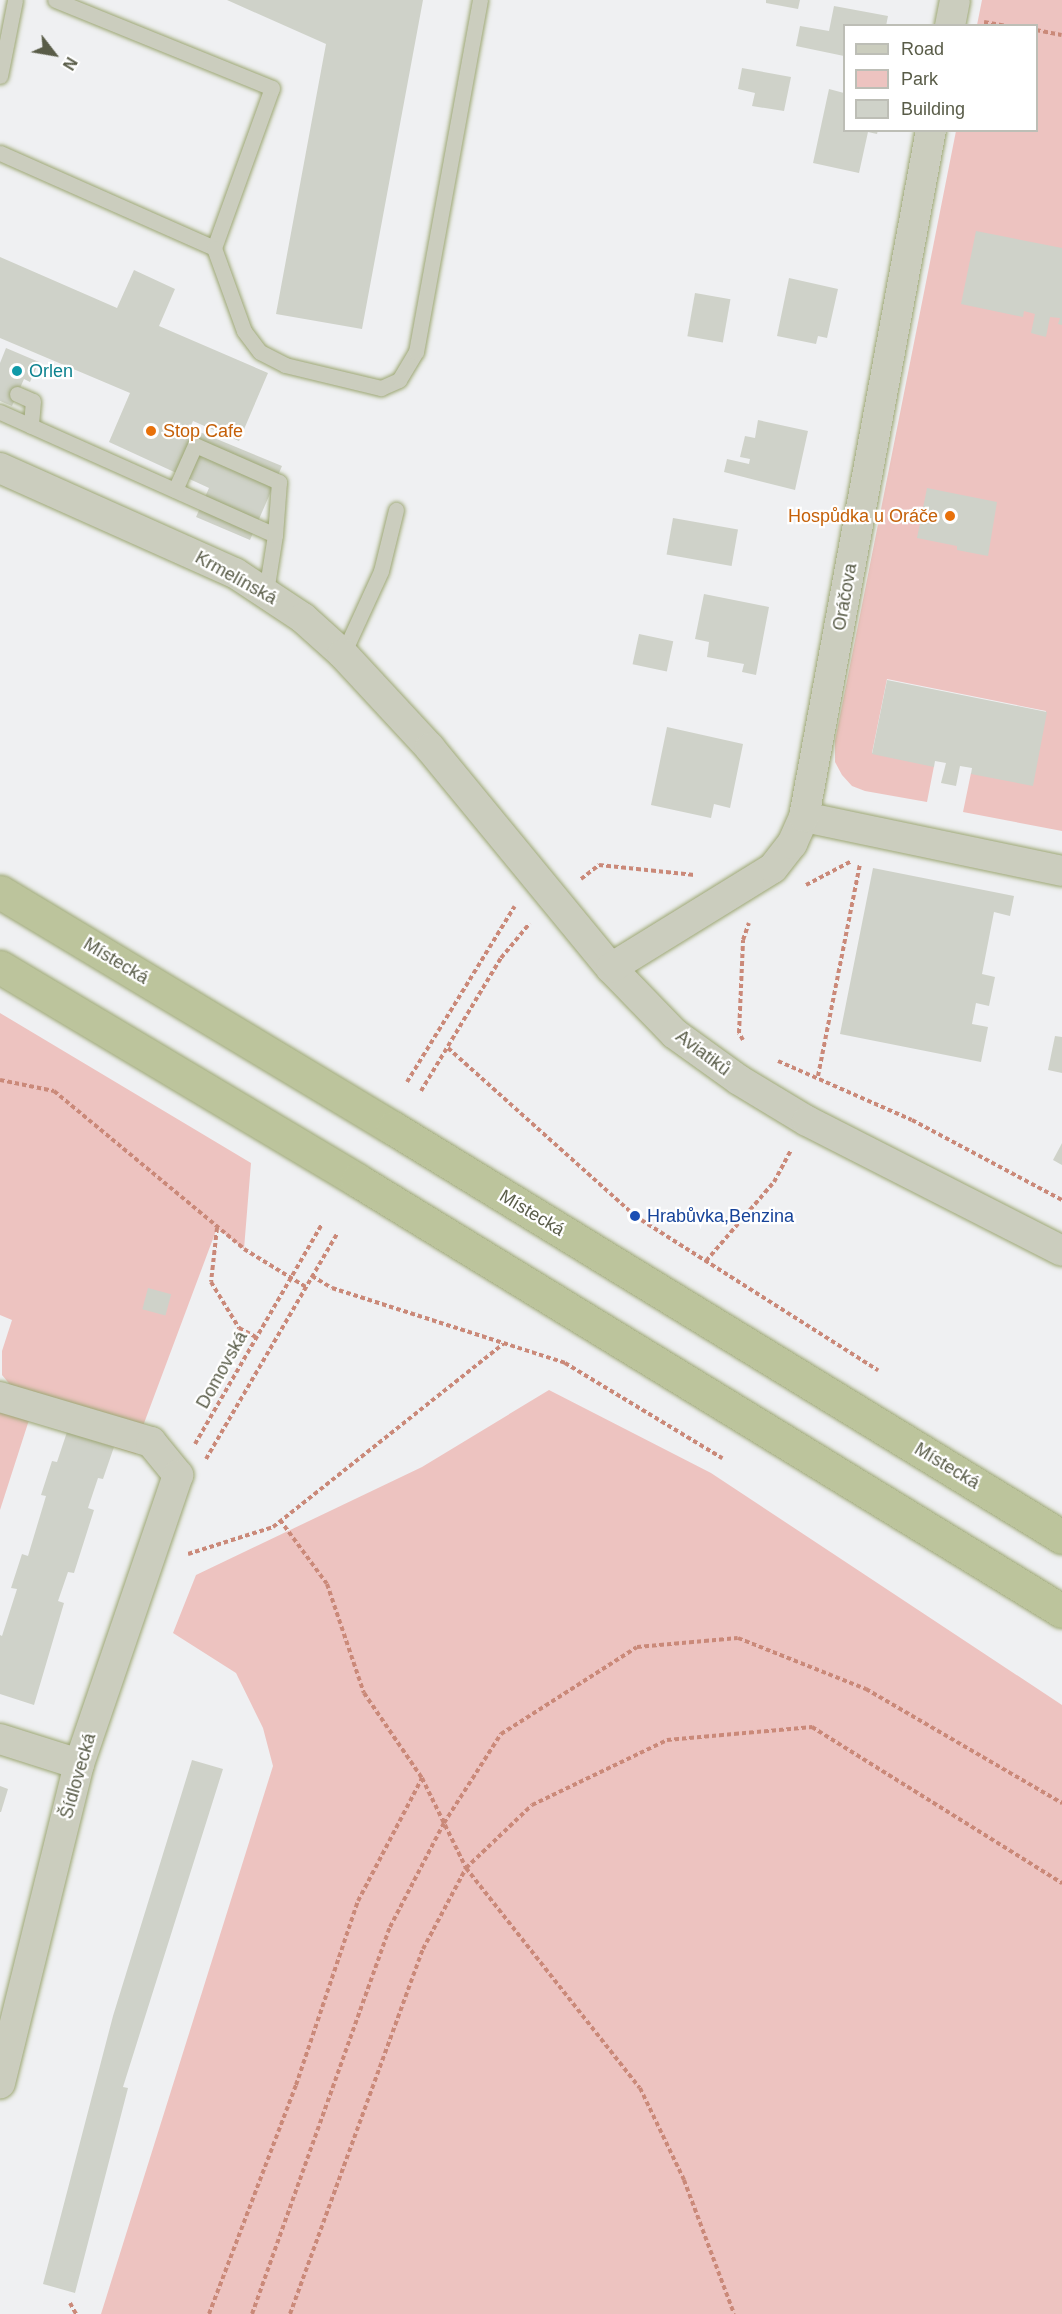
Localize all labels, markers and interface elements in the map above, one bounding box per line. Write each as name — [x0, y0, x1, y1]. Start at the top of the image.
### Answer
north arrow — [24, 24, 84, 84]
legend — [843, 24, 1038, 132]
text: Road — [901, 39, 944, 59]
text: N — [60, 54, 80, 73]
text: Park — [901, 69, 938, 89]
text: Building — [901, 99, 965, 119]
place label: Orlen — [29, 360, 73, 382]
marker: Orlen — [10, 364, 24, 378]
place label: Stop Cafe — [163, 420, 243, 442]
marker: Stop Cafe — [144, 424, 158, 438]
place label: Hospůdka u Oráče — [788, 505, 938, 527]
marker: Hospůdka u Oráče — [943, 509, 957, 523]
street label: Krmelínská — [191, 547, 281, 609]
street label: Oráčova — [828, 562, 862, 632]
street label: Místecká — [80, 933, 152, 989]
street label: Aviatiků — [671, 1026, 735, 1080]
street label: Místecká — [496, 1185, 568, 1241]
place label: Hrabůvka,Benzina — [647, 1205, 794, 1227]
marker: Hrabůvka,Benzina — [628, 1209, 642, 1223]
street label: Domovská — [192, 1328, 252, 1412]
street label: Místecká — [911, 1438, 983, 1494]
street label: Šídlovecká — [55, 1731, 101, 1821]

